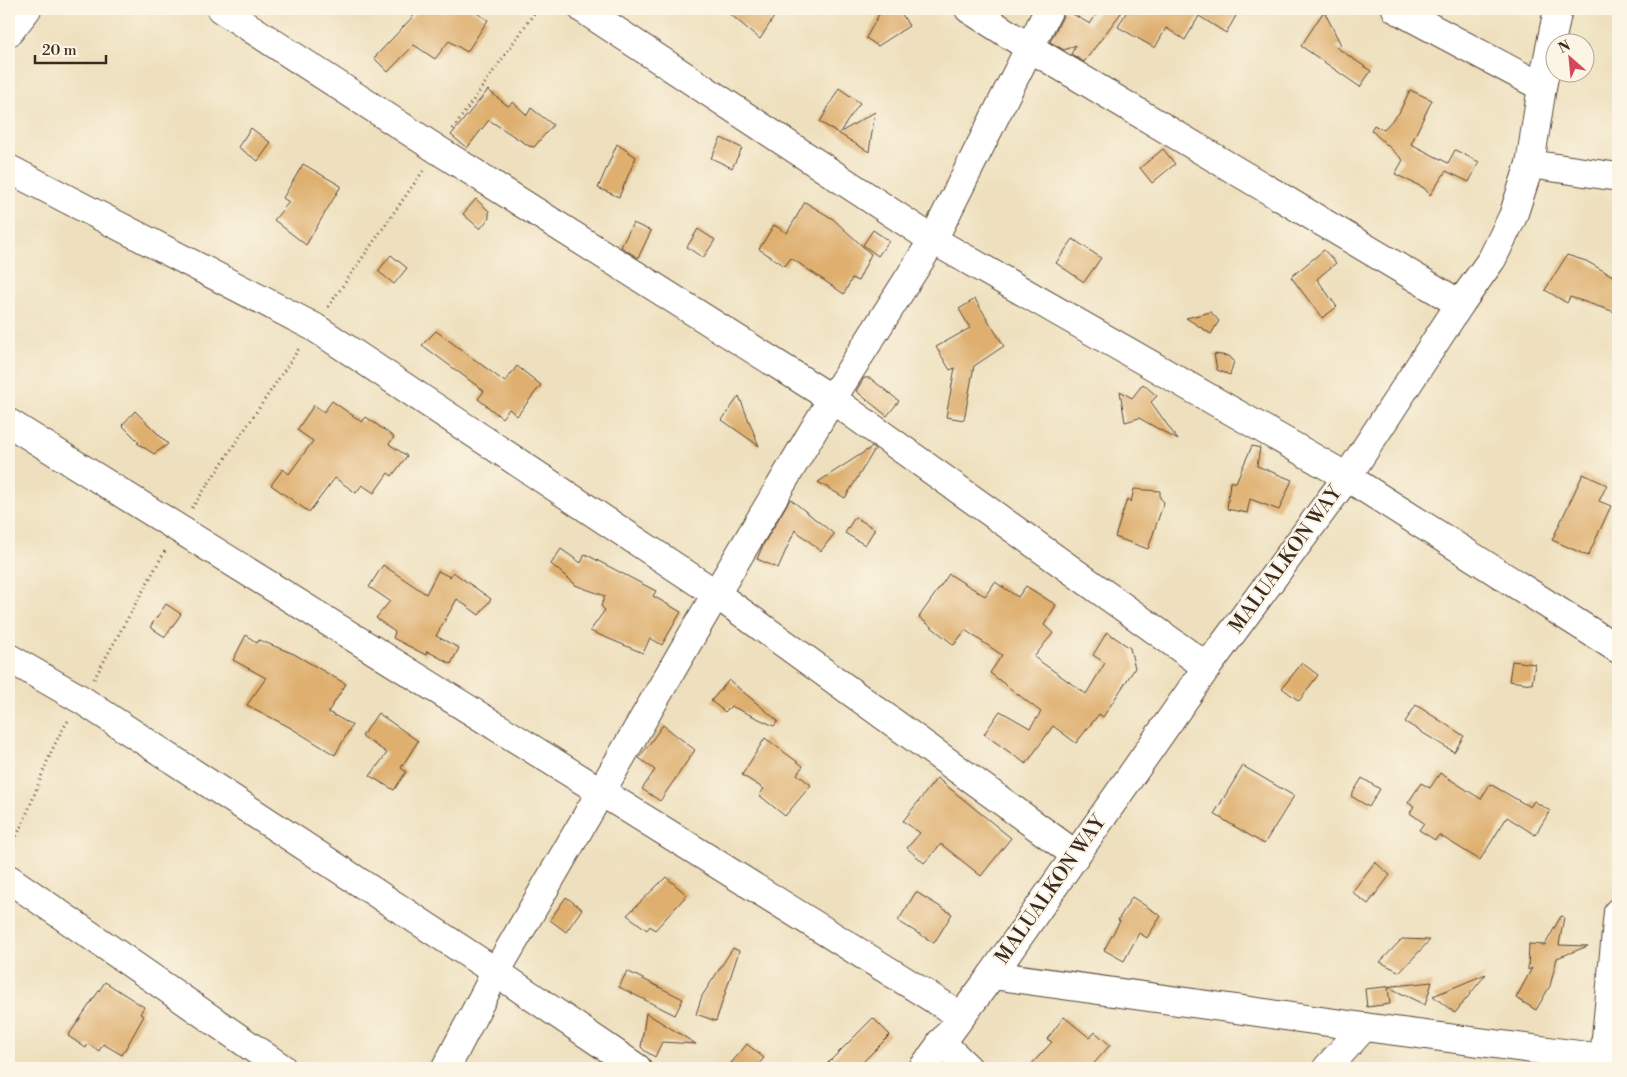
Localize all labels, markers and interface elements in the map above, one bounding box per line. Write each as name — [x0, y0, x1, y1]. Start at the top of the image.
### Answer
scale bar — [35, 32, 106, 64]
north arrow — [1544, 32, 1594, 82]
text: N — [1556, 37, 1574, 58]
text: 20 m — [42, 41, 77, 60]
street label: MALUALKON WAY — [1224, 481, 1348, 638]
street label: MALUALKON WAY — [990, 810, 1112, 969]

